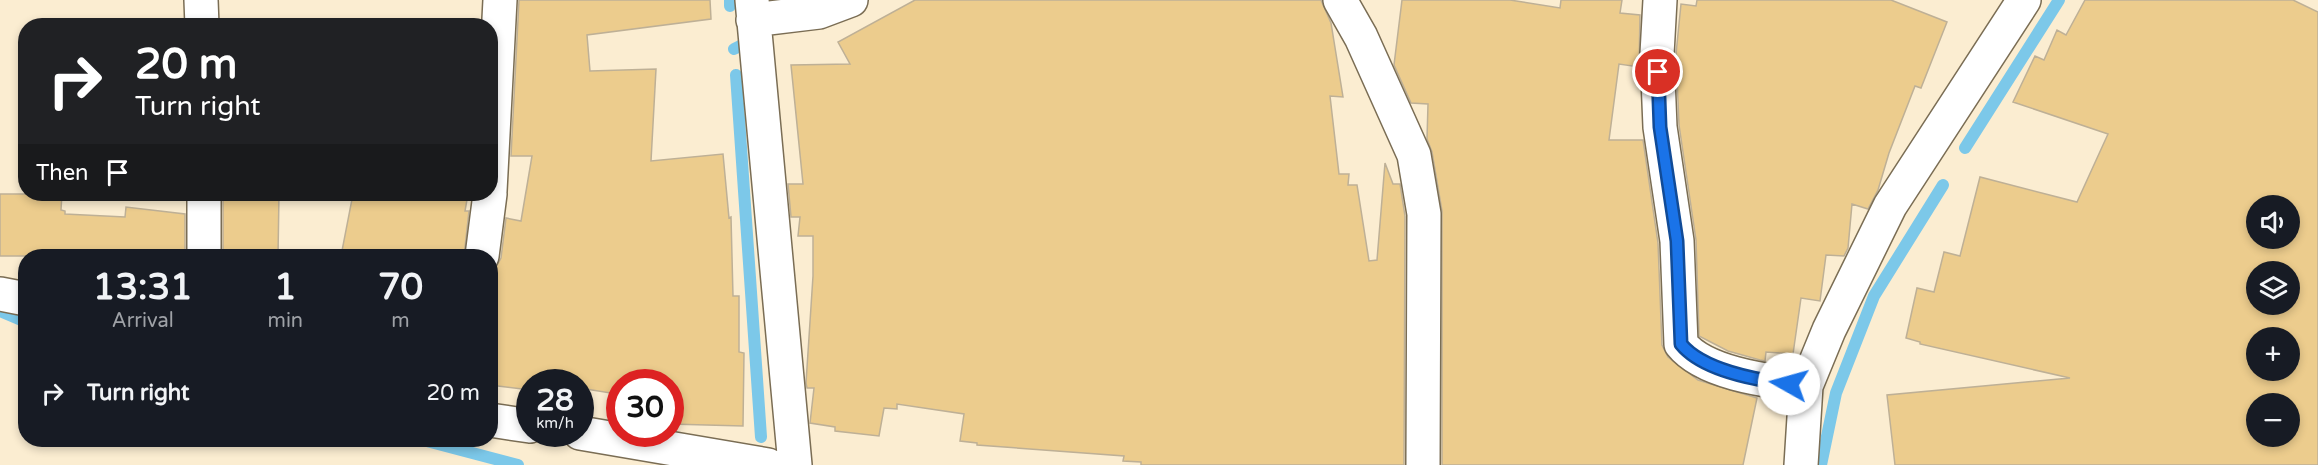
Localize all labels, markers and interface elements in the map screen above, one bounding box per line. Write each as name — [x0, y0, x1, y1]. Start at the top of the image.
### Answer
text: 20 m — [135, 39, 237, 90]
icon: right — [36, 42, 114, 120]
pin — [1632, 46, 1683, 97]
icon: arrive — [1641, 55, 1674, 88]
text: Turn right — [135, 90, 261, 123]
icon: arrive — [101, 156, 134, 189]
text: Then — [36, 160, 89, 186]
map controls — [2246, 195, 2300, 447]
button: sound — [2246, 195, 2300, 249]
button: layers — [2246, 261, 2300, 315]
text: 13:31 — [93, 266, 193, 309]
text: 1 — [274, 266, 297, 309]
text: 70 — [378, 266, 423, 309]
text: Arrival — [112, 309, 174, 333]
text: min — [268, 309, 303, 333]
text: m — [391, 309, 410, 333]
button: + — [2246, 327, 2300, 381]
position arrow — [1757, 352, 1821, 416]
speed limit sign: 30 — [606, 369, 684, 447]
icon: right — [36, 377, 69, 410]
text: Turn right — [87, 380, 189, 406]
text: 20 m — [426, 380, 480, 406]
text: 28 — [536, 382, 574, 419]
button: − — [2246, 393, 2300, 447]
text: km/h — [536, 414, 574, 432]

